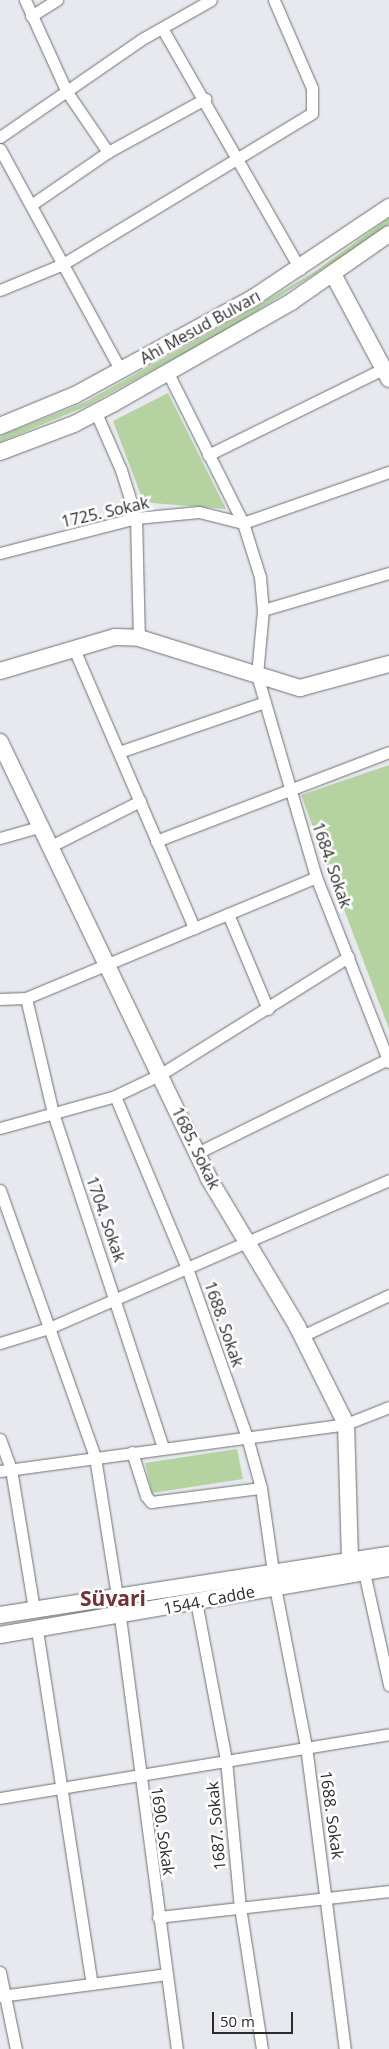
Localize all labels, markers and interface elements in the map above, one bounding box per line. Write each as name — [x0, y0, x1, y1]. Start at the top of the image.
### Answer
street label: Ahi Mesud Bulvarı — [137, 286, 263, 368]
street label: 1725. Sokak — [59, 493, 151, 531]
street label: 1684. Sokak — [308, 820, 356, 910]
street label: 1685. Sokak — [168, 1104, 224, 1192]
street label: 1704. Sokak — [82, 1174, 130, 1264]
street label: 1688. Sokak — [200, 1279, 248, 1369]
street label: 1544. Cadde — [162, 1582, 256, 1618]
district label: Süvari — [80, 1585, 146, 1611]
street label: 1688. Sokak — [316, 1770, 348, 1860]
street label: 1687. Sokak — [203, 1781, 229, 1871]
street label: 1690. Sokak — [147, 1786, 179, 1876]
scale bar — [214, 2002, 295, 2034]
text: 50 m — [220, 2011, 255, 2031]

